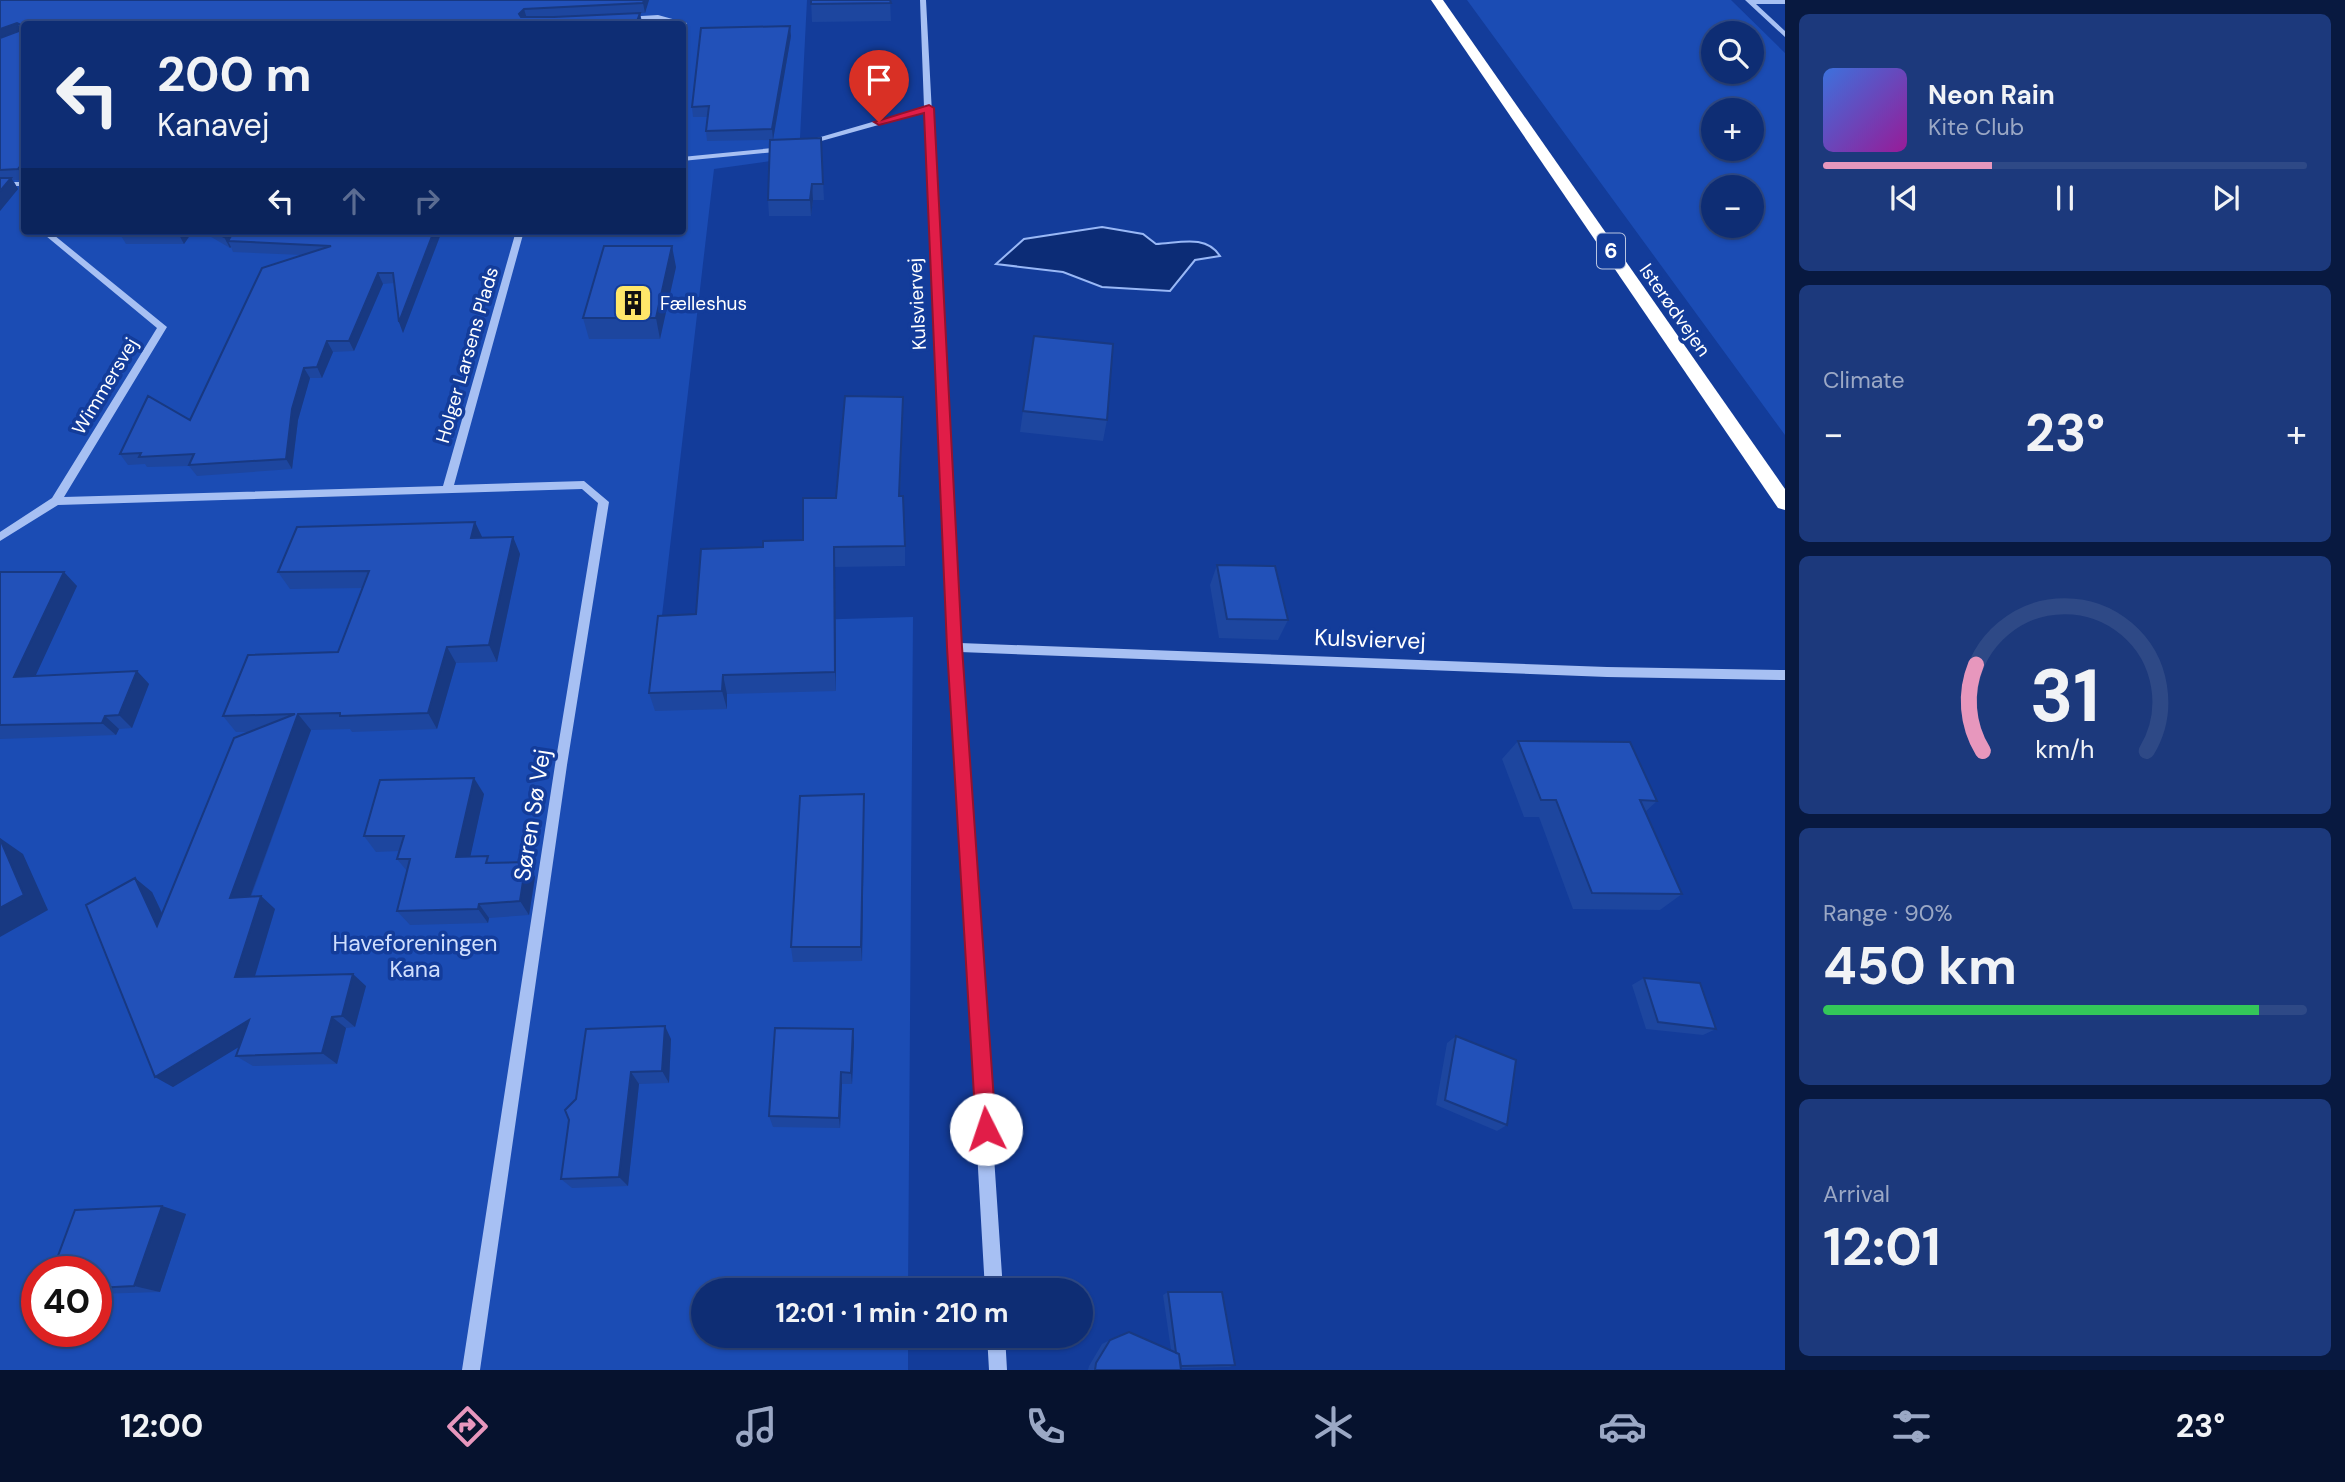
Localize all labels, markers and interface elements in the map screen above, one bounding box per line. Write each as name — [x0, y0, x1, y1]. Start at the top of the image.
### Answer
map controls — [1701, 21, 1764, 238]
button: search — [1701, 21, 1764, 84]
text: 200 m — [157, 42, 312, 106]
icon: left — [42, 49, 133, 140]
pin — [849, 50, 909, 122]
icon: arrive — [860, 61, 898, 99]
text: Neon Rain — [1928, 78, 2055, 112]
button: + — [1701, 98, 1764, 161]
text: Kanavej — [157, 104, 270, 146]
text: Kite Club — [1928, 112, 2024, 142]
button: − — [1701, 175, 1764, 238]
icon: previous — [1885, 179, 1923, 217]
icon: pause — [2046, 179, 2084, 217]
icon: next — [2207, 179, 2245, 217]
icon: left — [262, 182, 300, 220]
icon: ahead — [335, 182, 373, 220]
icon: right — [408, 182, 446, 220]
road number: 6 — [1597, 233, 1625, 268]
street label: Kulsviervej — [902, 257, 932, 351]
street label: Isterødvejen — [1634, 259, 1716, 361]
street label: Holger Larsens Plads — [430, 264, 504, 446]
building icon: Fælleshus — [612, 282, 654, 324]
place label: Fælleshus — [660, 291, 747, 316]
street label: Wimmersvej — [66, 333, 144, 439]
text: Climate — [1823, 365, 1905, 395]
text: 23° — [2025, 399, 2105, 467]
text: − — [1823, 409, 1844, 459]
text: + — [2286, 409, 2307, 459]
street label: Kulsviervej — [1314, 622, 1426, 656]
text: 31 — [2030, 649, 2100, 744]
text: km/h — [2035, 733, 2095, 766]
street label: Søren Sø Vej — [507, 747, 557, 883]
text: Range · 90% — [1823, 898, 1953, 928]
park label: Haveforeningen Kana — [332, 928, 498, 984]
text: 450 km — [1823, 932, 2017, 1000]
position arrow — [949, 1092, 1023, 1166]
text: Arrival — [1823, 1179, 1890, 1209]
text: 12:01 — [1823, 1213, 1941, 1281]
speed limit sign: 40 — [21, 1256, 112, 1347]
text: 12:01 · 1 min · 210 m — [776, 1296, 1008, 1330]
icon: directions — [443, 1402, 492, 1451]
icon: music — [732, 1402, 781, 1451]
icon: phone — [1021, 1402, 1070, 1451]
icon: climate — [1309, 1402, 1358, 1451]
icon: car — [1598, 1402, 1647, 1451]
icon: filters — [1887, 1402, 1936, 1451]
text: 12:00 — [120, 1405, 203, 1447]
text: 23° — [2176, 1405, 2225, 1447]

